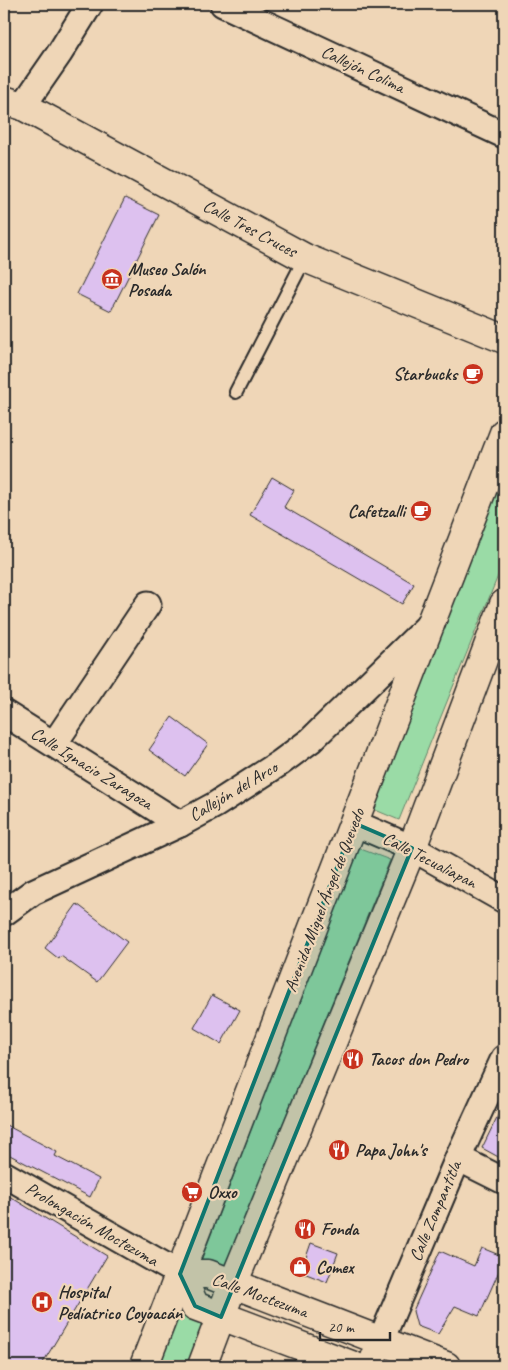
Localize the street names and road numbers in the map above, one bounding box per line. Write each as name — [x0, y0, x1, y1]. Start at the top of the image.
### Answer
street label: Callejón Colima — [318, 40, 410, 99]
street label: Calle Tres Cruces — [199, 194, 302, 263]
street label: Calle Ignacio Zaragoza — [27, 722, 158, 815]
street label: Callejón del Arco — [185, 755, 283, 826]
street label: Avenida Miguel Ángel de Quevedo — [279, 804, 370, 995]
street label: Calle Tecualiapan — [379, 827, 482, 894]
street label: Calle Zompantitla — [404, 1156, 467, 1265]
street label: Prolongación Moctezuma — [22, 1177, 163, 1271]
street label: Calle Moctezuma — [209, 1268, 312, 1323]

